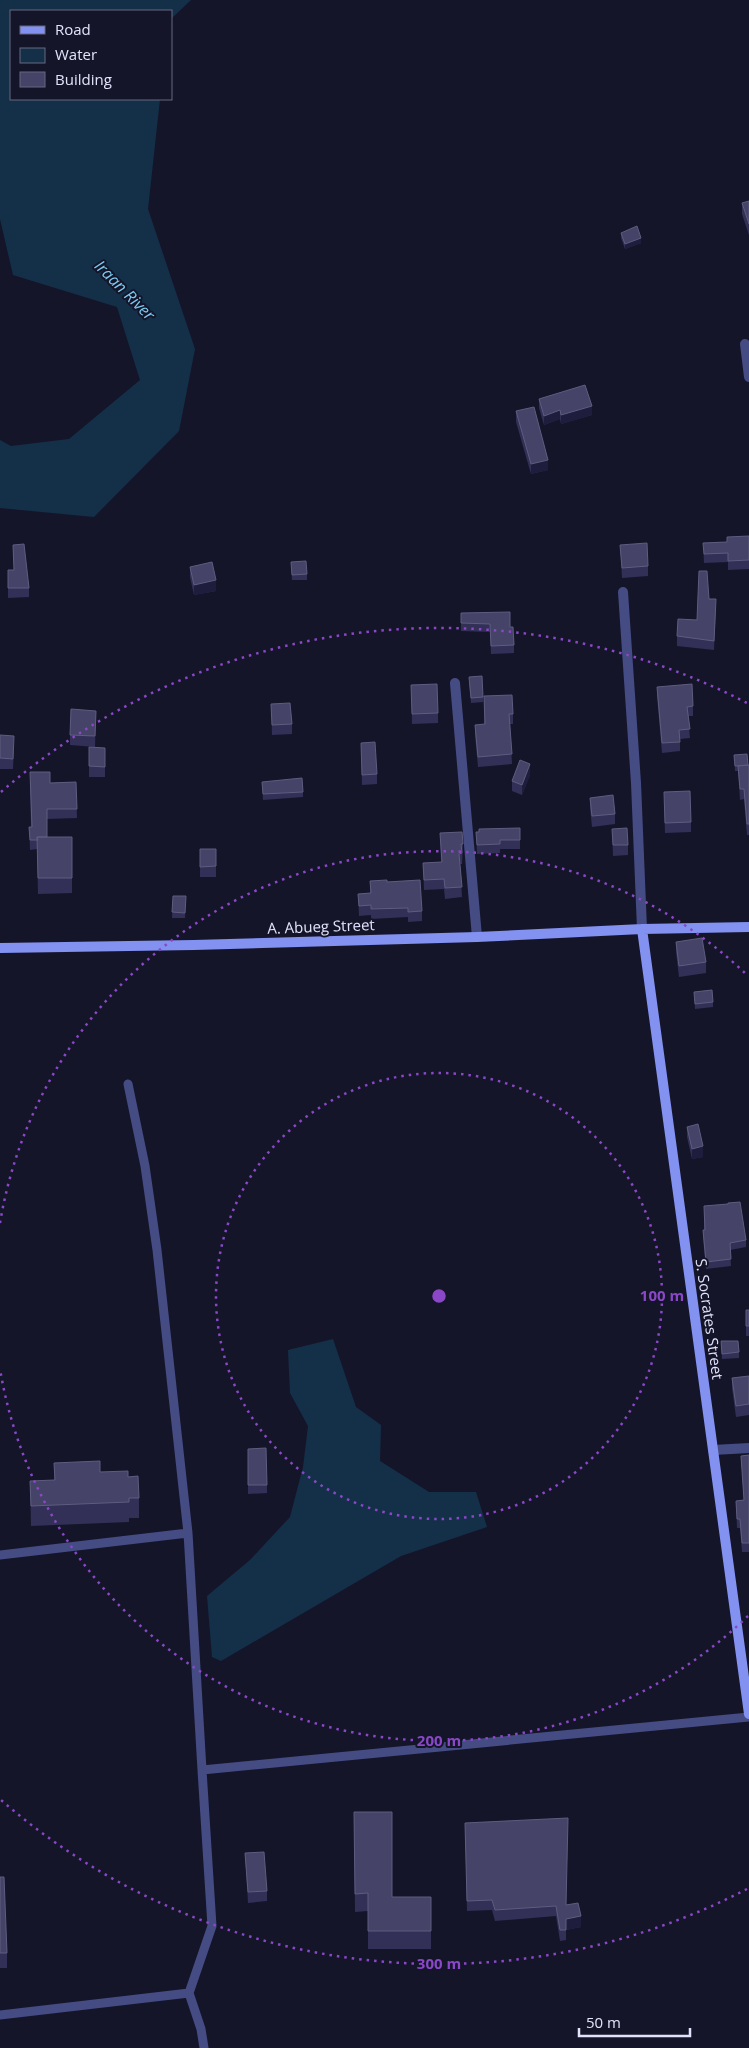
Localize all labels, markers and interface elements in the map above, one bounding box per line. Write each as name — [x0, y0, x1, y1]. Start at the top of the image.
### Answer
legend — [10, 10, 172, 100]
text: Road — [55, 19, 91, 39]
text: Water — [55, 44, 97, 64]
text: Building — [55, 69, 112, 89]
water label: Iraan River — [90, 255, 160, 325]
street label: A. Abueg Street — [267, 914, 375, 938]
street label: S. Socrates Street — [692, 1257, 728, 1381]
text: 100 m — [640, 1285, 684, 1305]
centre of rings — [430, 1287, 448, 1305]
text: 200 m — [417, 1730, 461, 1750]
text: 300 m — [417, 1953, 461, 1973]
scale bar — [579, 2006, 690, 2038]
text: 50 m — [586, 2012, 621, 2032]

